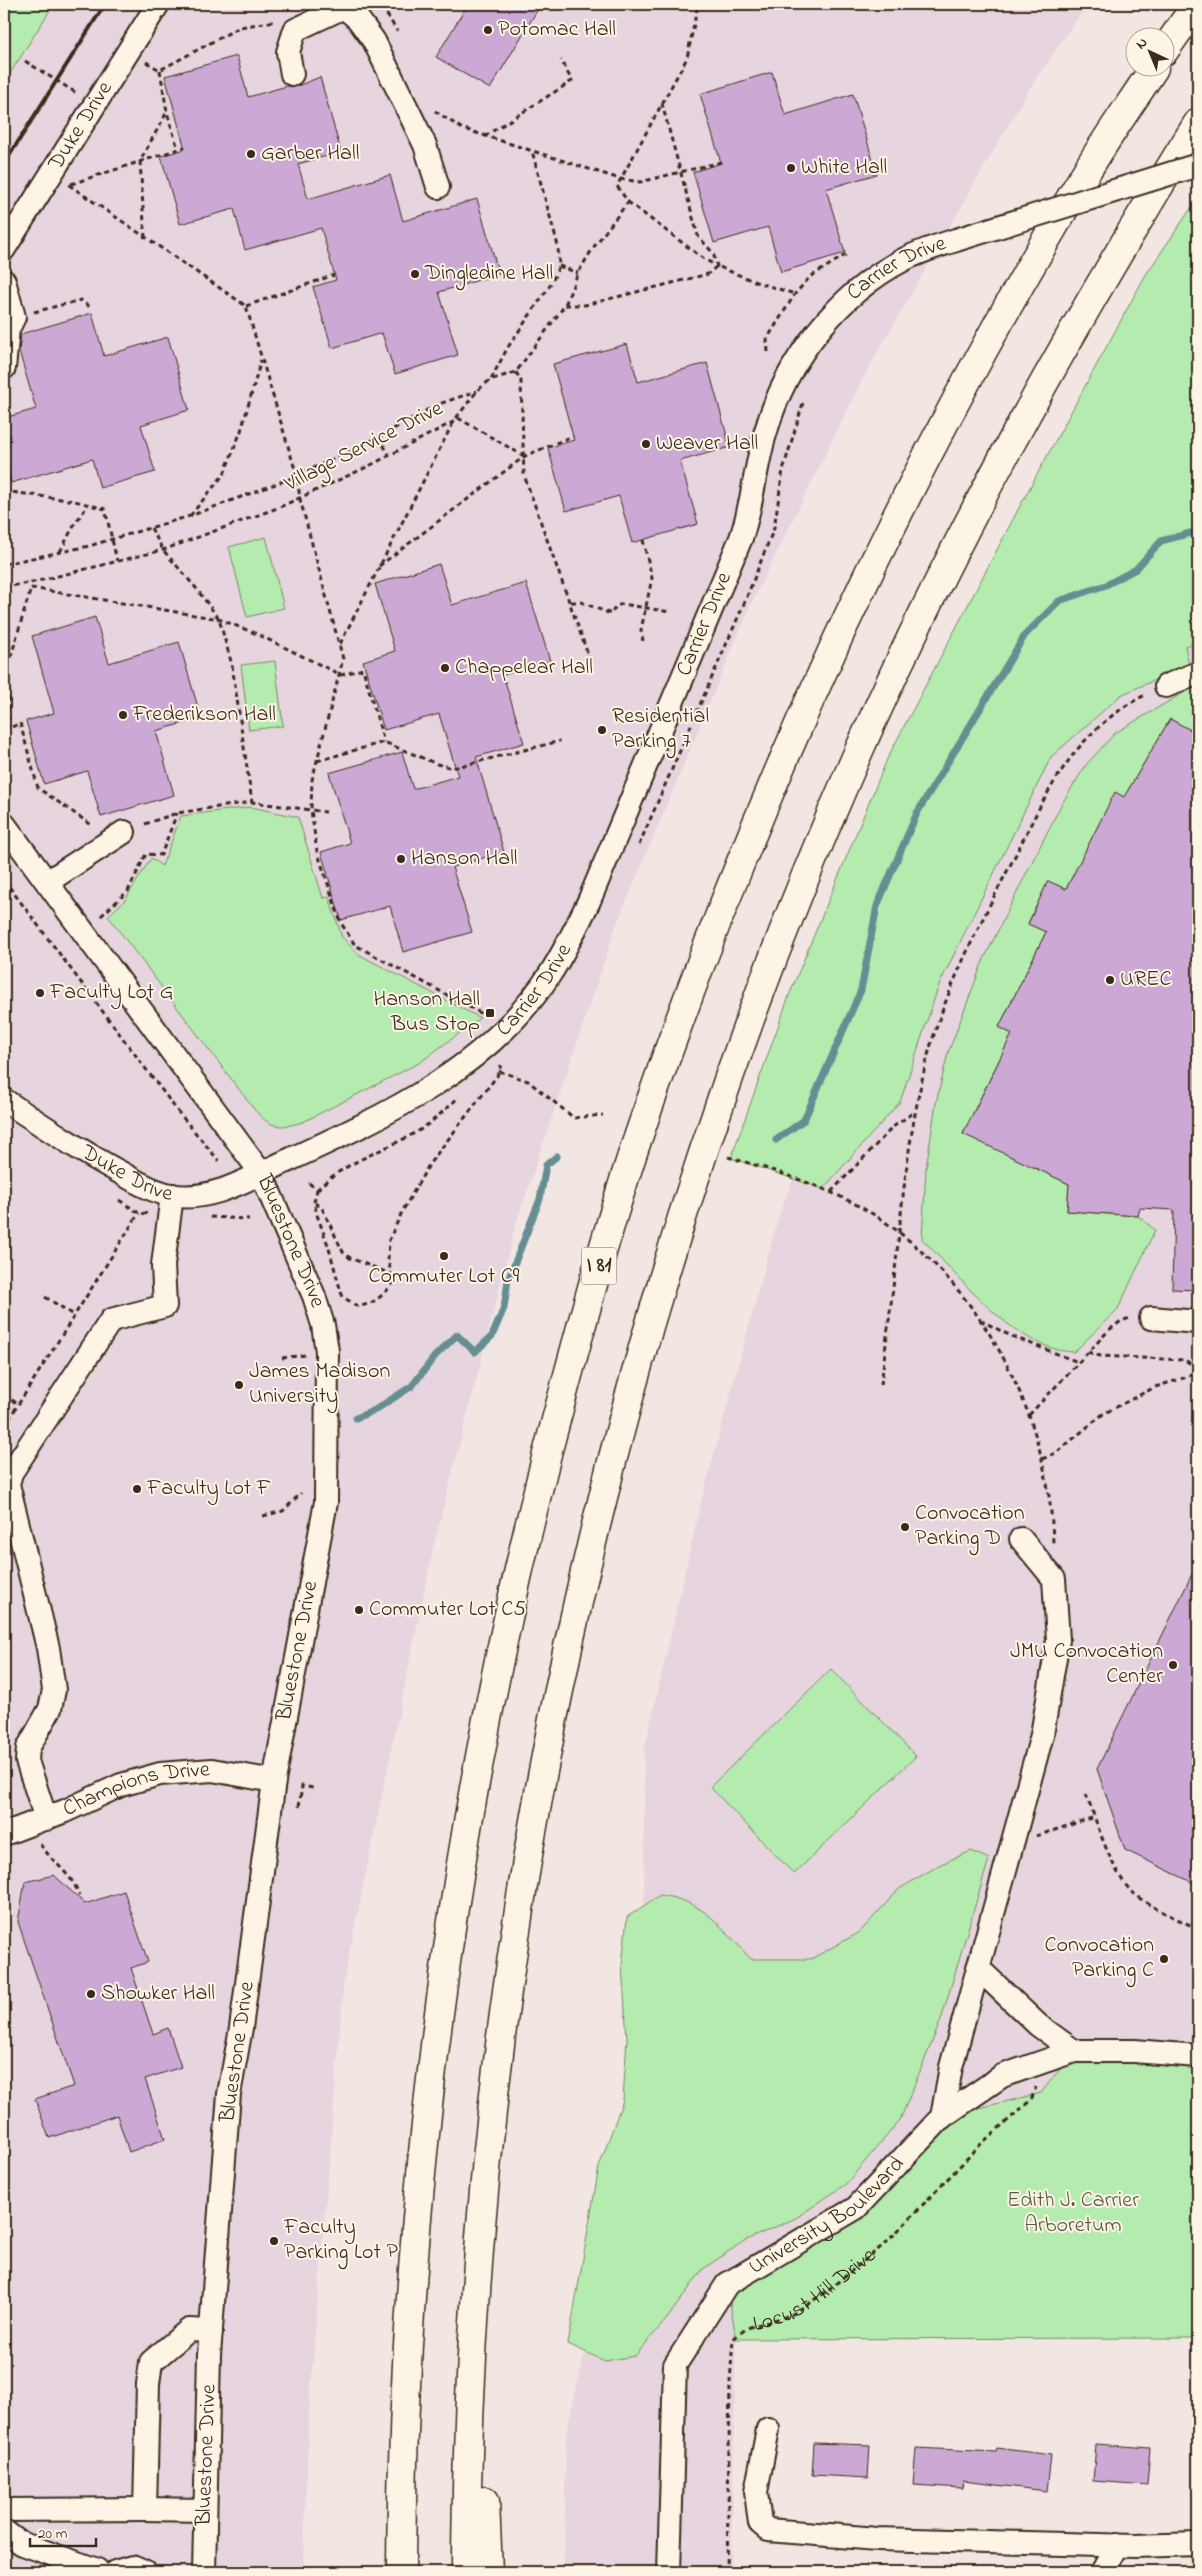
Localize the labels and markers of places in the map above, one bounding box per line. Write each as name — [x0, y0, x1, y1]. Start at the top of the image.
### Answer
place label: Potomac Hall — [498, 14, 616, 46]
marker: Potomac Hall — [482, 24, 494, 36]
place label: Garber Hall — [261, 138, 359, 170]
marker: Garber Hall — [245, 148, 257, 160]
place label: White Hall — [801, 152, 887, 184]
marker: White Hall — [785, 162, 797, 174]
place label: Dingledine Hall — [424, 258, 553, 291]
marker: Dingledine Hall — [409, 268, 421, 280]
place label: Weaver Hall — [656, 428, 758, 460]
marker: Weaver Hall — [640, 438, 652, 450]
place label: Chappelear Hall — [455, 652, 593, 684]
marker: Chappelear Hall — [439, 662, 451, 674]
place label: Frederikson Hall — [132, 699, 276, 731]
place label: Residential Parking 7 — [612, 701, 709, 759]
marker: Frederikson Hall — [117, 709, 129, 721]
marker: Residential Parking 7 — [596, 724, 608, 736]
place label: Hanson Hall — [411, 843, 518, 875]
marker: Hanson Hall — [395, 853, 407, 865]
place label: UREC — [1120, 964, 1171, 996]
marker: UREC — [1104, 974, 1116, 986]
place label: Faculty Lot G — [49, 977, 174, 1010]
place label: Hanson Hall Bus Stop — [373, 984, 480, 1041]
marker: Faculty Lot G — [34, 987, 46, 999]
marker: Hanson Hall Bus Stop — [484, 1007, 496, 1019]
marker: Commuter Lot C9 — [438, 1250, 450, 1262]
place label: Commuter Lot C9 — [369, 1261, 520, 1293]
place label: James Madison University — [249, 1356, 390, 1414]
marker: James Madison University — [233, 1379, 245, 1391]
place label: Faculty Lot F — [146, 1473, 271, 1506]
marker: Faculty Lot F — [131, 1483, 143, 1495]
place label: Convocation Parking D — [915, 1498, 1025, 1556]
marker: Convocation Parking D — [899, 1521, 911, 1533]
place label: Commuter Lot C5 — [369, 1594, 526, 1626]
marker: Commuter Lot C5 — [353, 1604, 365, 1616]
place label: JMU Convocation Center — [1010, 1636, 1163, 1693]
marker: JMU Convocation Center — [1167, 1659, 1179, 1671]
place label: Convocation Parking C — [1044, 1930, 1154, 1988]
marker: Convocation Parking C — [1158, 1953, 1170, 1965]
place label: Showker Hall — [101, 1978, 215, 2010]
marker: Showker Hall — [85, 1988, 97, 2000]
place label: Faculty Parking Lot P — [283, 2212, 398, 2270]
marker: Faculty Parking Lot P — [268, 2235, 280, 2247]

